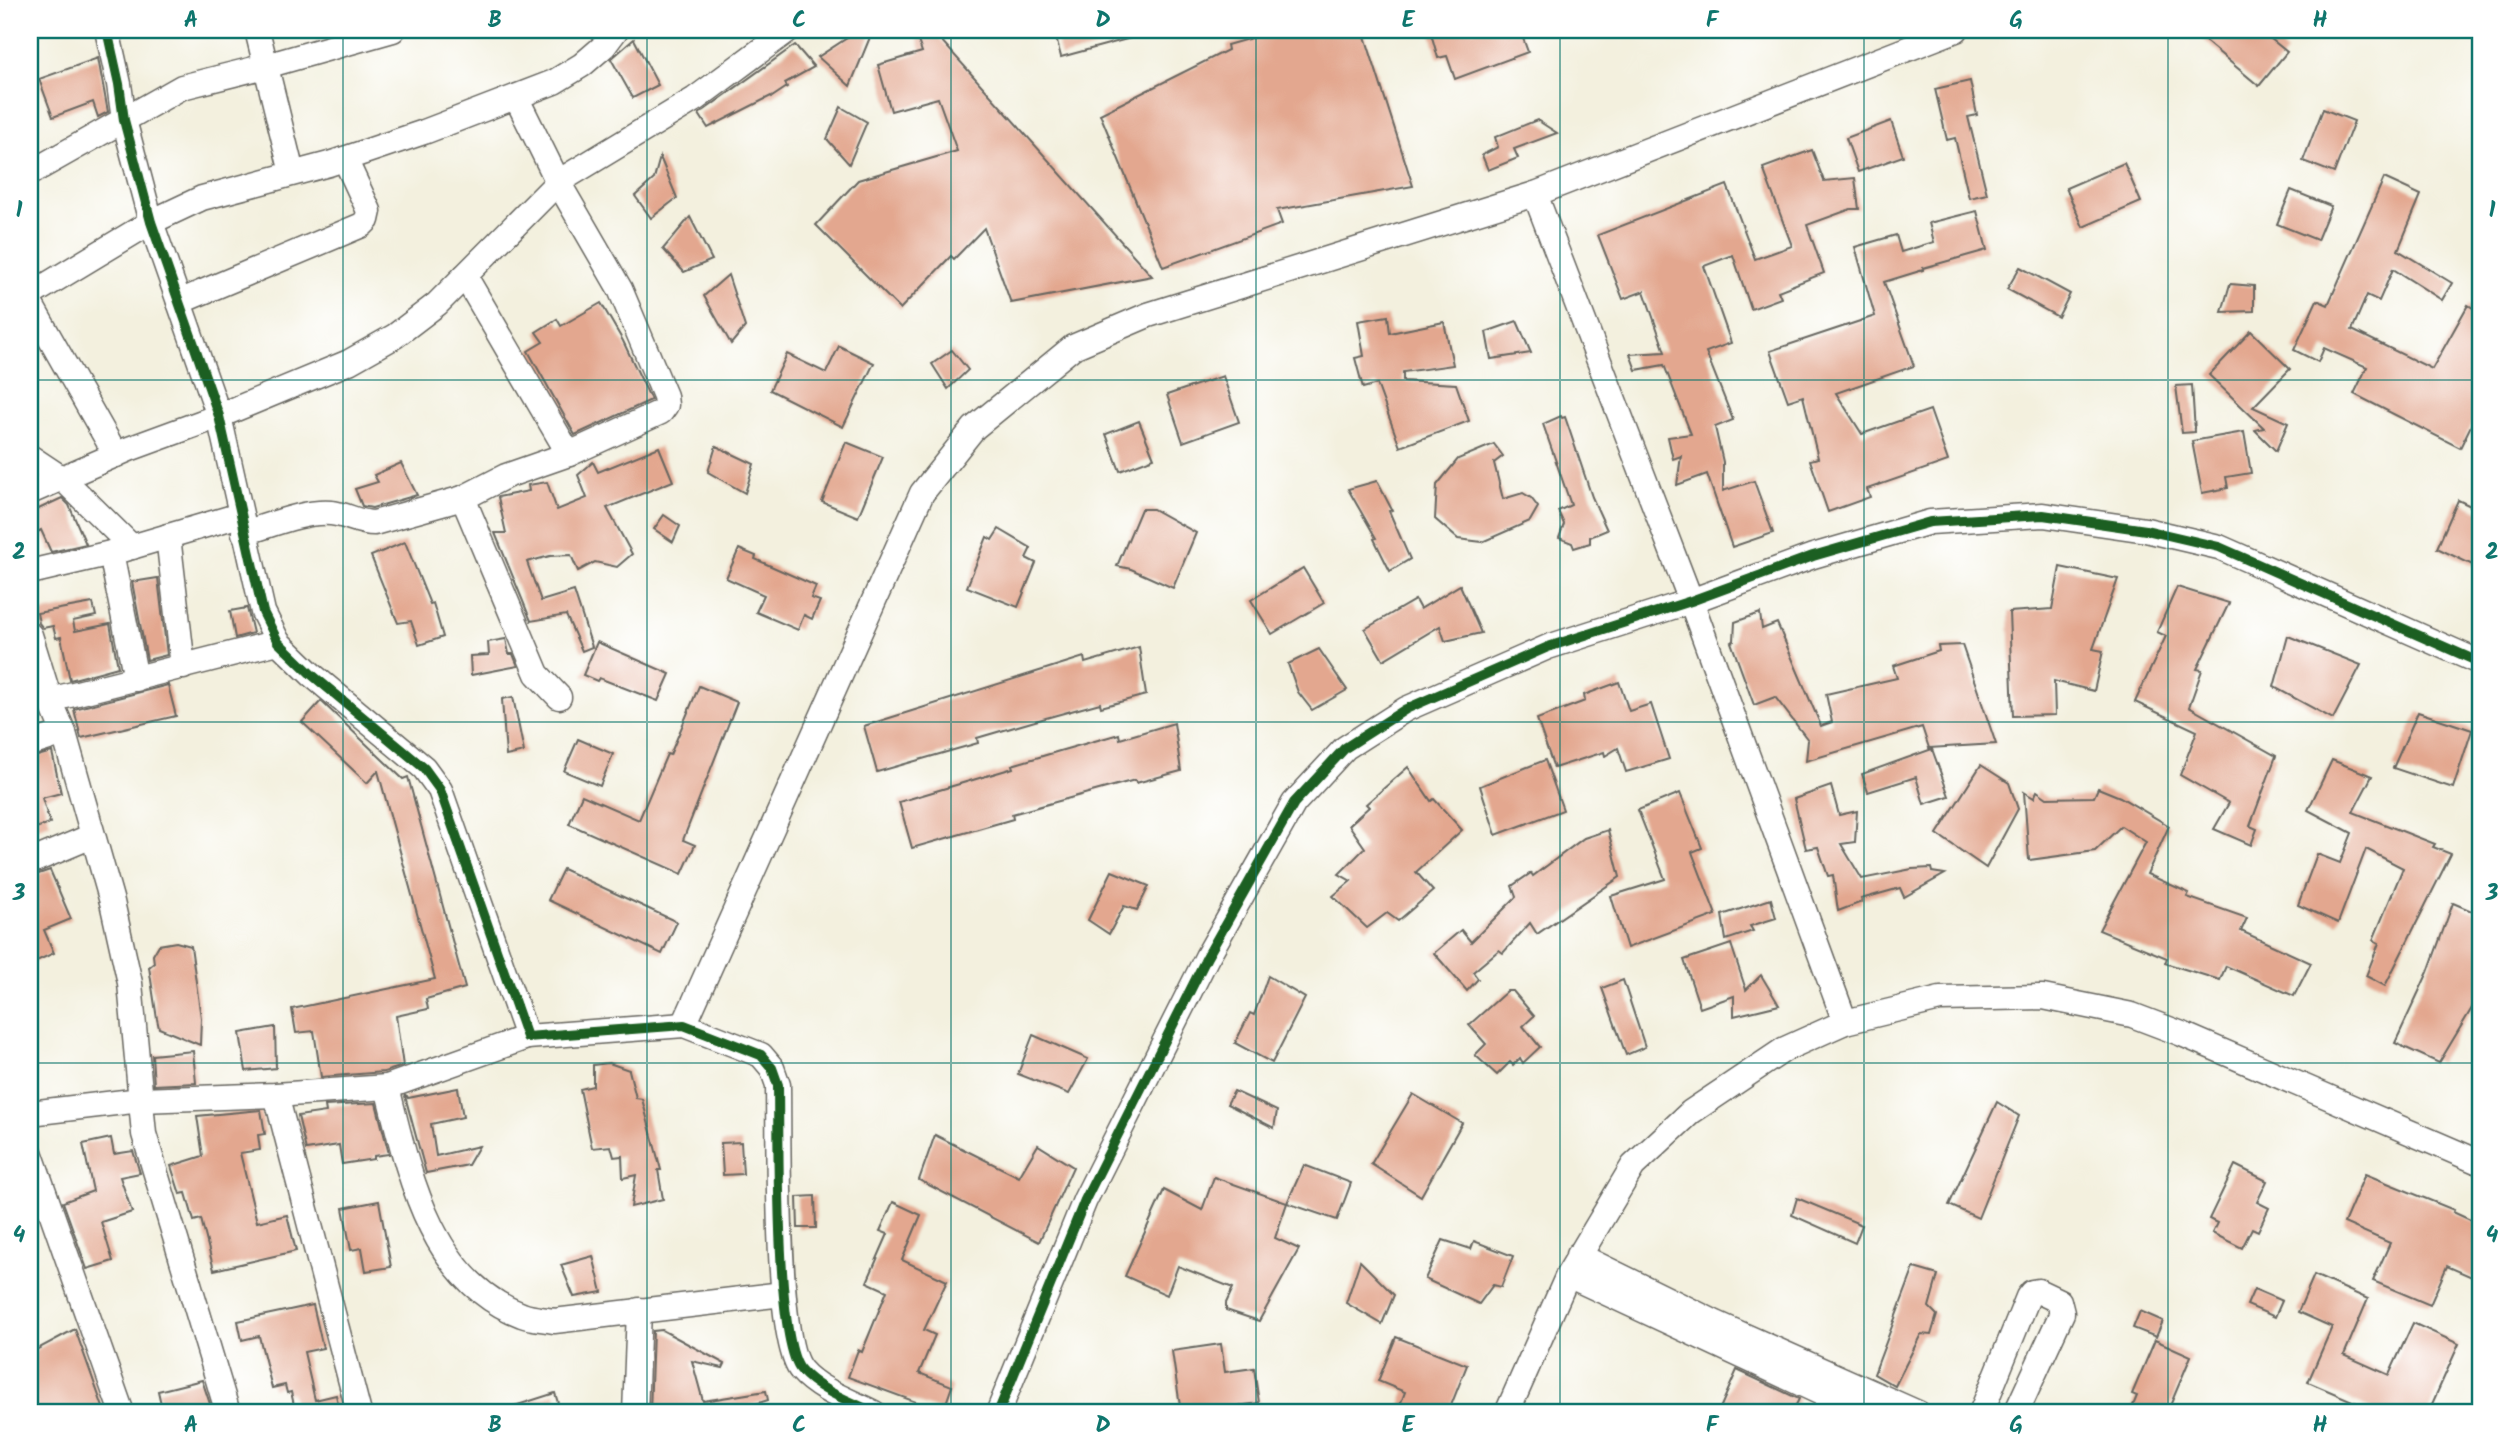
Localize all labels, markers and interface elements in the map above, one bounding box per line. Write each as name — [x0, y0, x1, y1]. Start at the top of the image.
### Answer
text: A — [184, 3, 198, 39]
text: B — [488, 3, 502, 39]
text: C — [792, 3, 806, 39]
text: D — [1095, 3, 1111, 39]
text: E — [1402, 3, 1416, 39]
text: F — [1706, 3, 1720, 39]
text: G — [2009, 3, 2023, 39]
text: H — [2313, 3, 2328, 39]
text: 1 — [16, 193, 23, 229]
text: 1 — [2489, 193, 2496, 229]
text: 2 — [12, 535, 26, 571]
text: 2 — [2485, 535, 2499, 571]
text: 3 — [12, 876, 26, 912]
text: 3 — [2485, 876, 2499, 912]
text: 4 — [13, 1218, 26, 1254]
text: 4 — [2486, 1218, 2499, 1254]
text: A — [184, 1408, 198, 1443]
text: B — [488, 1408, 502, 1443]
text: C — [792, 1408, 806, 1443]
text: D — [1095, 1408, 1111, 1443]
text: E — [1402, 1408, 1416, 1443]
text: F — [1706, 1408, 1720, 1443]
text: G — [2009, 1408, 2023, 1443]
text: H — [2313, 1408, 2328, 1443]

